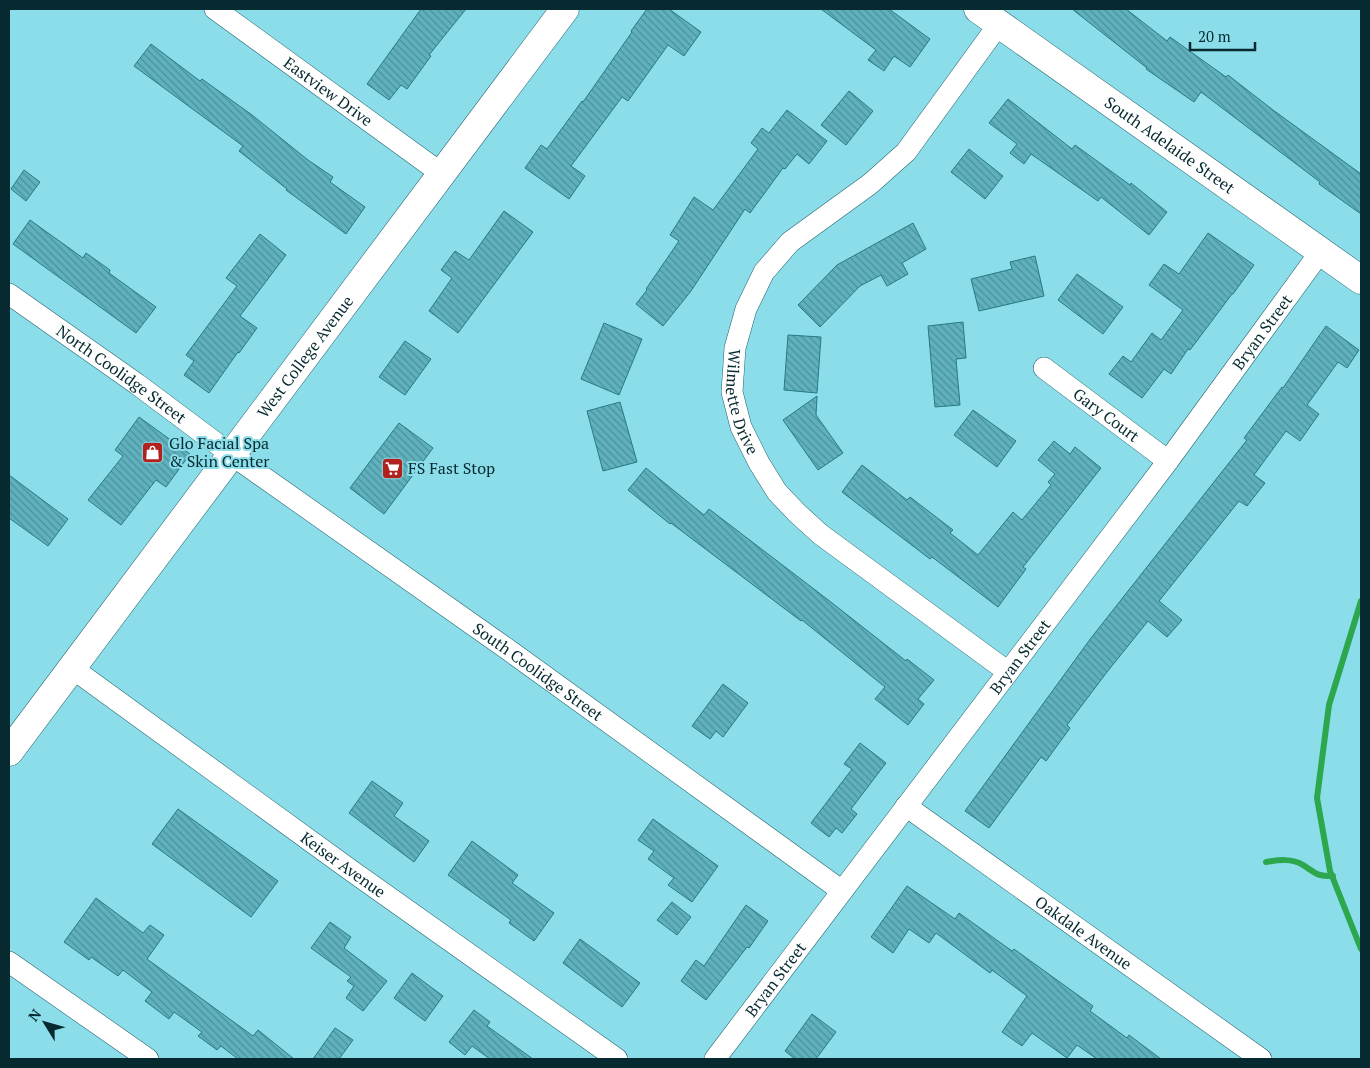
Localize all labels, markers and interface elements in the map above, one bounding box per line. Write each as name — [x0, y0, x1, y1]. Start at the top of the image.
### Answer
scale bar — [1190, 20, 1255, 52]
text: 20 m — [1198, 26, 1231, 46]
street label: Eastview Drive — [279, 52, 377, 131]
street label: South Adelaide Street — [1100, 91, 1239, 198]
street label: Bryan Street — [1227, 290, 1297, 374]
street label: West College Avenue — [252, 291, 358, 422]
street label: North Coolidge Street — [52, 320, 191, 428]
street label: Wilmette Drive — [721, 348, 764, 458]
street label: Gary Court — [1069, 383, 1144, 447]
place label: Glo Facial Spa & Skin Center — [169, 432, 270, 472]
shop icon: Glo Facial Spa & Skin Center — [141, 440, 165, 464]
supermarket icon: FS Fast Stop — [380, 456, 404, 480]
place label: FS Fast Stop — [408, 457, 495, 479]
street label: Bryan Street — [984, 614, 1055, 698]
street label: South Coolidge Street — [469, 617, 608, 726]
street label: Keiser Avenue — [296, 827, 390, 903]
street label: Oakdale Avenue — [1031, 890, 1136, 975]
street label: Bryan Street — [740, 937, 811, 1021]
north arrow — [20, 998, 70, 1048]
text: N — [23, 1005, 45, 1025]

